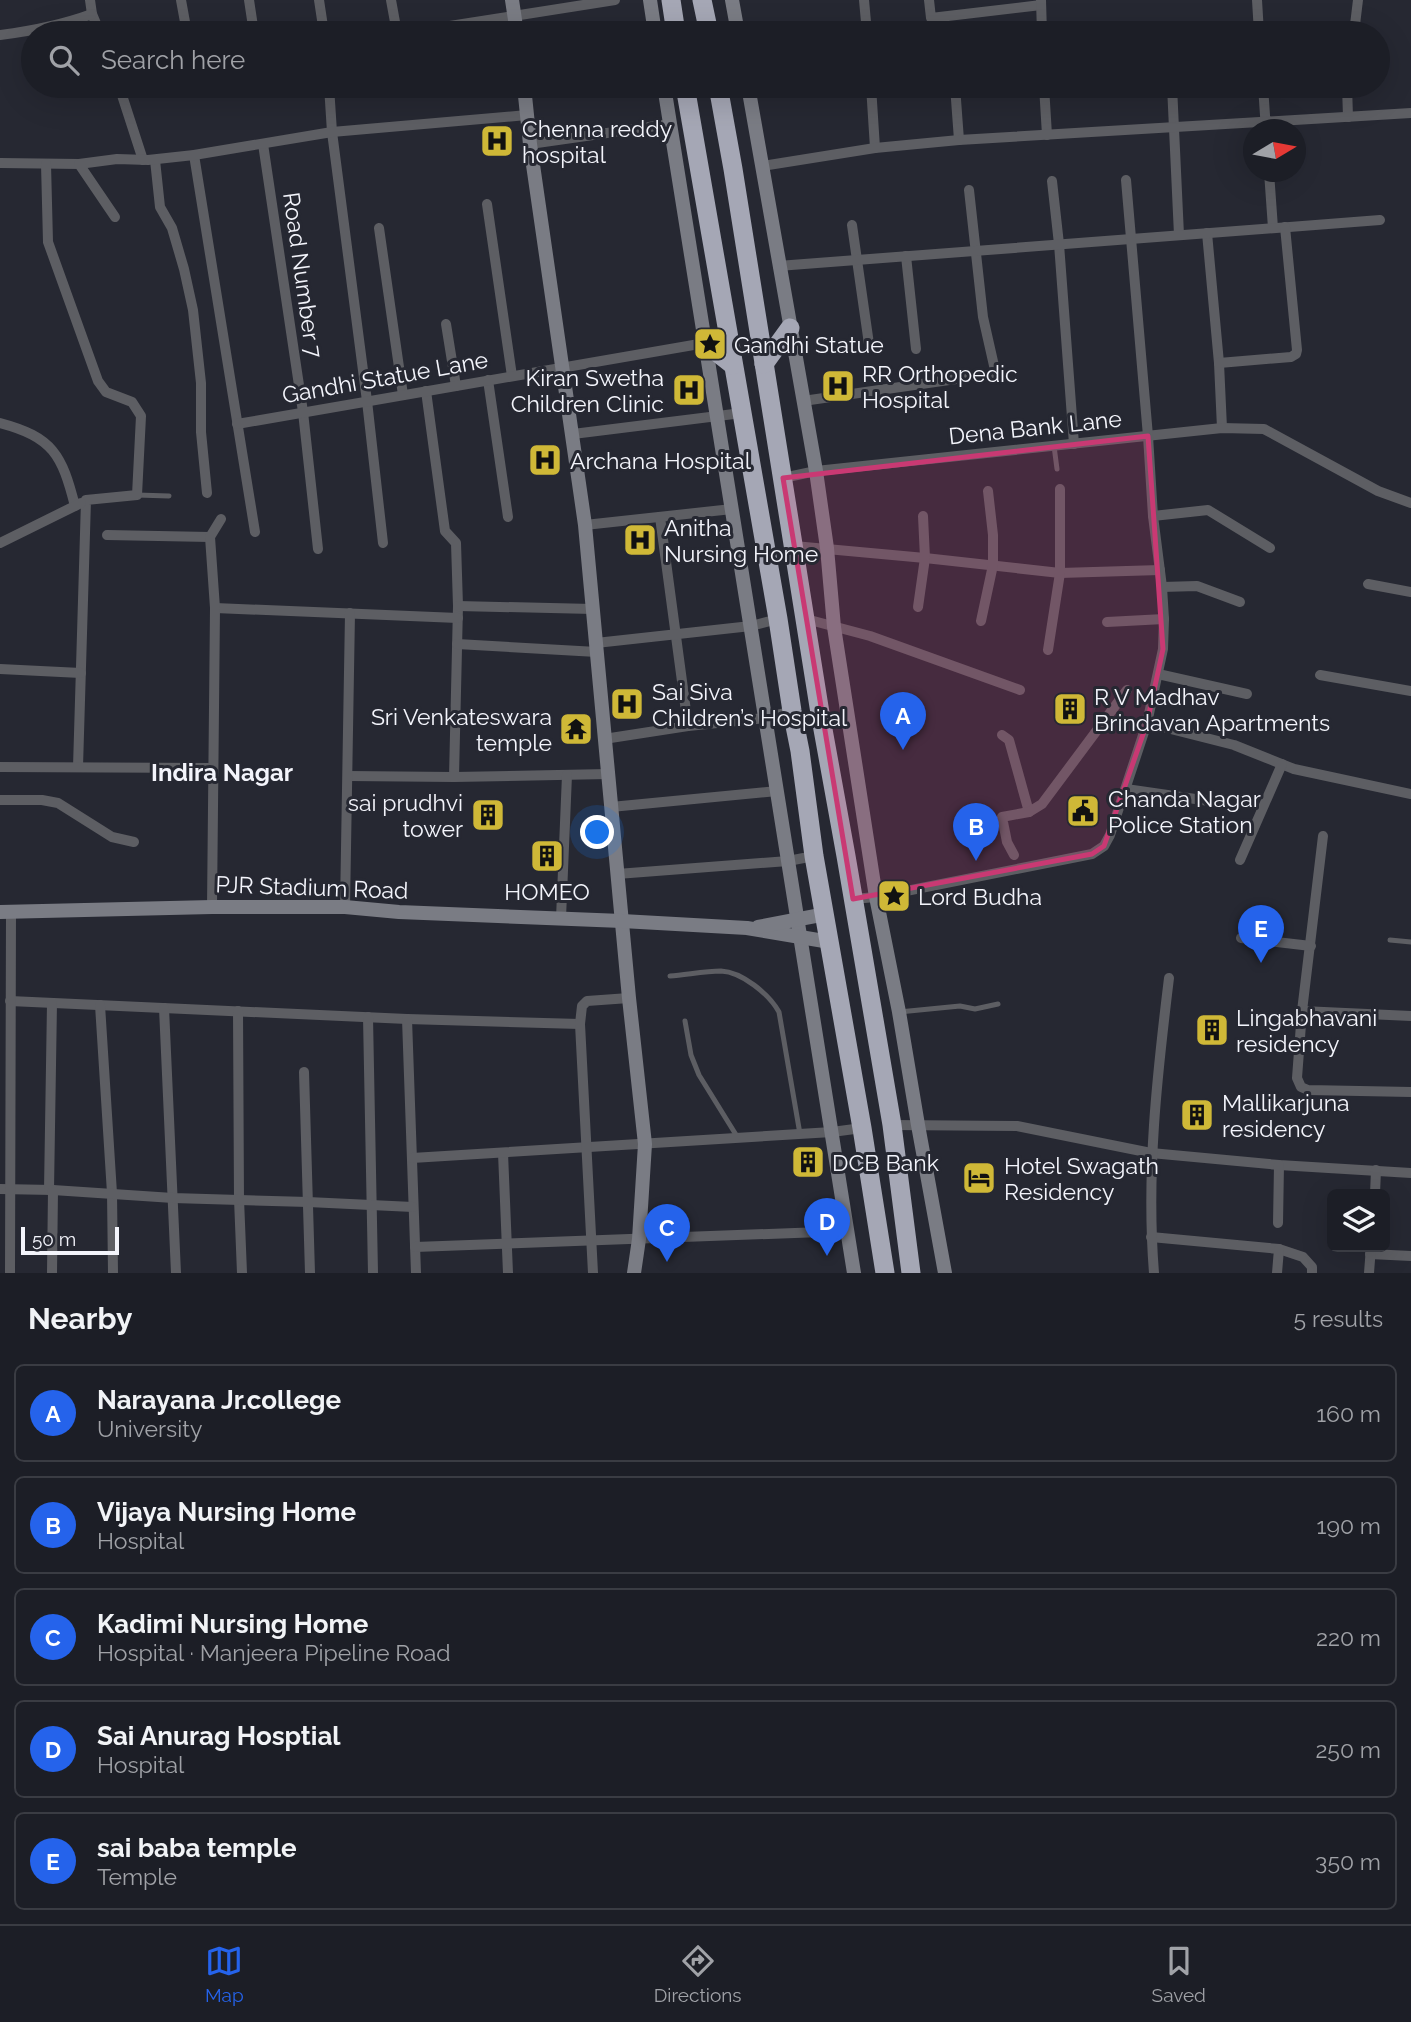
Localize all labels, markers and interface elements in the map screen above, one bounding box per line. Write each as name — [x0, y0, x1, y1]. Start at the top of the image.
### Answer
search box — [21, 21, 1390, 98]
icon: search — [45, 41, 83, 79]
text: Search here — [101, 45, 245, 75]
place label: Chenna reddy hospital — [522, 115, 672, 168]
north arrow — [1243, 119, 1306, 182]
hospital icon: Chenna reddy hospital — [478, 122, 516, 160]
street label: Road Number 7 — [278, 190, 328, 360]
place icon: Gandhi Statue — [691, 325, 729, 363]
place label: Gandhi Statue — [734, 331, 884, 358]
street label: Gandhi Statue Lane — [280, 346, 490, 408]
place label: RR Orthopedic Hospital — [862, 360, 1018, 413]
place label: Kiran Swetha Children Clinic — [511, 364, 664, 417]
hospital icon: RR Orthopedic Hospital — [819, 367, 857, 405]
hospital icon: Kiran Swetha Children Clinic — [670, 371, 708, 409]
street label: Dena Bank Lane — [947, 404, 1123, 450]
hospital icon: Archana Hospital — [526, 441, 564, 479]
place label: Archana Hospital — [570, 447, 752, 474]
place label: Anitha Nursing Home — [664, 514, 818, 567]
hospital icon: Anitha Nursing Home — [621, 521, 659, 559]
place label: Sai Siva Children’s Hospital — [652, 678, 848, 731]
place label: R V Madhav Brindavan Apartments — [1094, 683, 1330, 736]
hospital icon: Sai Siva Children’s Hospital — [608, 685, 646, 723]
building icon: R V Madhav Brindavan Apartments — [1051, 690, 1089, 728]
pin: A — [880, 692, 926, 750]
place label: Sri Venkateswara temple — [371, 703, 552, 756]
temple icon: Sri Venkateswara temple — [557, 710, 595, 748]
district label: Indira Nagar — [151, 758, 293, 787]
place label: Chanda Nagar Police Station — [1108, 785, 1261, 838]
place label: sai prudhvi tower — [348, 789, 463, 842]
public building icon: Chanda Nagar Police Station — [1064, 792, 1102, 830]
building icon: sai prudhvi tower — [469, 796, 507, 834]
pin: B — [953, 803, 999, 861]
your location — [580, 815, 614, 849]
building icon: HOMEO — [528, 837, 566, 875]
street label: PJR Stadium Road — [215, 870, 409, 904]
place icon: Lord Budha — [875, 877, 913, 915]
place label: HOMEO — [504, 878, 590, 905]
place label: Lord Budha — [918, 883, 1042, 910]
pin: E — [1238, 905, 1284, 963]
place label: Lingabhavani residency — [1236, 1004, 1377, 1057]
building icon: Lingabhavani residency — [1193, 1011, 1231, 1049]
place label: Mallikarjuna residency — [1222, 1089, 1350, 1142]
building icon: Mallikarjuna residency — [1178, 1096, 1216, 1134]
building icon: DCB Bank — [789, 1143, 827, 1181]
place label: DCB Bank — [832, 1149, 939, 1176]
place label: Hotel Swagath Residency — [1004, 1152, 1159, 1205]
hotel icon: Hotel Swagath Residency — [960, 1159, 998, 1197]
map controls — [1327, 1189, 1390, 1252]
button: layers — [1327, 1189, 1390, 1252]
pin: D — [804, 1198, 850, 1256]
pin: C — [644, 1204, 690, 1262]
scale bar — [21, 1224, 119, 1256]
text: 50 m — [32, 1228, 76, 1250]
text: Nearby — [28, 1301, 132, 1336]
text: 5 results — [1294, 1305, 1383, 1332]
text: Narayana Jr.college — [97, 1385, 341, 1415]
text: A — [45, 1400, 61, 1427]
text: 160 m — [1316, 1400, 1381, 1427]
text: University — [97, 1415, 202, 1442]
text: Vijaya Nursing Home — [97, 1497, 356, 1527]
text: B — [45, 1512, 61, 1539]
text: 190 m — [1317, 1512, 1381, 1539]
text: Hospital — [97, 1527, 184, 1554]
text: Kadimi Nursing Home — [97, 1609, 368, 1639]
text: C — [45, 1624, 61, 1651]
text: 220 m — [1316, 1624, 1381, 1651]
text: Hospital · Manjeera Pipeline Road — [97, 1639, 450, 1666]
text: Sai Anurag Hosptial — [97, 1721, 341, 1751]
text: D — [45, 1736, 61, 1763]
text: 250 m — [1315, 1736, 1381, 1763]
text: Hospital — [97, 1751, 184, 1778]
text: sai baba temple — [97, 1833, 297, 1863]
text: E — [46, 1848, 60, 1875]
text: 350 m — [1315, 1848, 1381, 1875]
text: Temple — [97, 1863, 177, 1890]
tab: Map — [205, 1942, 244, 2006]
tab: Directions — [654, 1942, 742, 2006]
tab: Saved — [1152, 1942, 1206, 2006]

